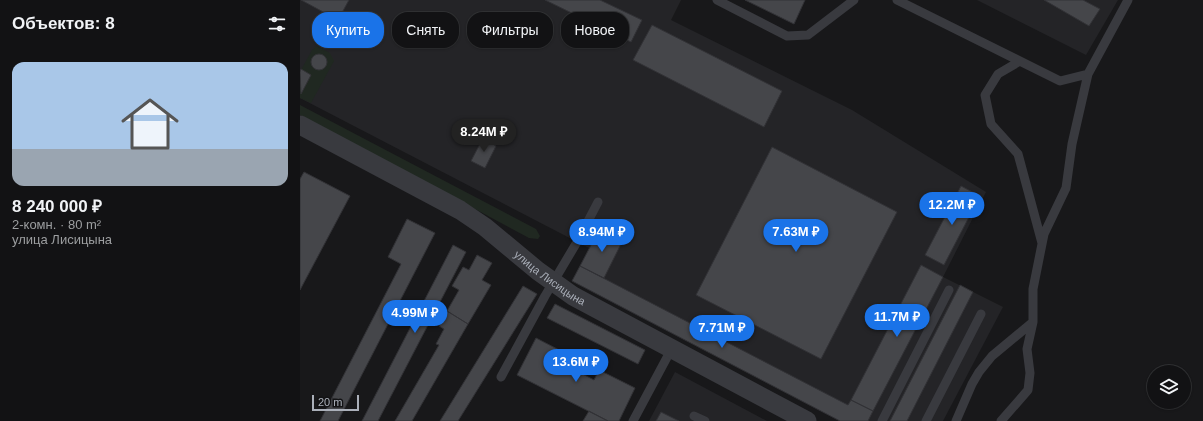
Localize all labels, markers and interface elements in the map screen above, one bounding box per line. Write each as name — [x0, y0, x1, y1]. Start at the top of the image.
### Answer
chip: Купить — [312, 12, 384, 48]
chip: Снять — [392, 12, 459, 48]
chip: Фильтры — [467, 12, 553, 48]
chip: Новое — [561, 12, 629, 48]
icon: filters — [266, 13, 288, 35]
text: Объектов: 8 — [12, 14, 115, 33]
icon: home — [114, 88, 186, 160]
pin: 8.24M ₽ — [447, 119, 521, 153]
text: 8.24M ₽ — [460, 124, 508, 139]
pin: 12.2M ₽ — [915, 192, 989, 226]
text: 8 240 000 ₽ — [12, 197, 102, 216]
text: 12.2M ₽ — [928, 197, 976, 212]
text: 2-комн. · 80 m² — [12, 217, 101, 232]
pin: 8.94M ₽ — [565, 219, 639, 253]
pin: 7.63M ₽ — [759, 219, 833, 253]
text: 8.94M ₽ — [578, 224, 626, 239]
text: 7.63M ₽ — [772, 224, 820, 239]
text: улица Лисицына — [12, 232, 112, 247]
street label: улица Лисицына — [512, 248, 588, 308]
pin: 4.99M ₽ — [378, 300, 452, 334]
pin: 11.7M ₽ — [860, 304, 934, 338]
text: 4.99M ₽ — [391, 305, 439, 320]
text: 11.7M ₽ — [874, 309, 920, 324]
pin: 7.71M ₽ — [685, 315, 759, 349]
text: 7.71M ₽ — [698, 320, 746, 335]
pin: 13.6M ₽ — [539, 349, 613, 383]
text: 13.6M ₽ — [552, 354, 600, 369]
map controls — [1147, 365, 1191, 409]
button: layers — [1147, 365, 1191, 409]
scale bar — [312, 393, 359, 412]
text: 20 m — [318, 396, 342, 408]

